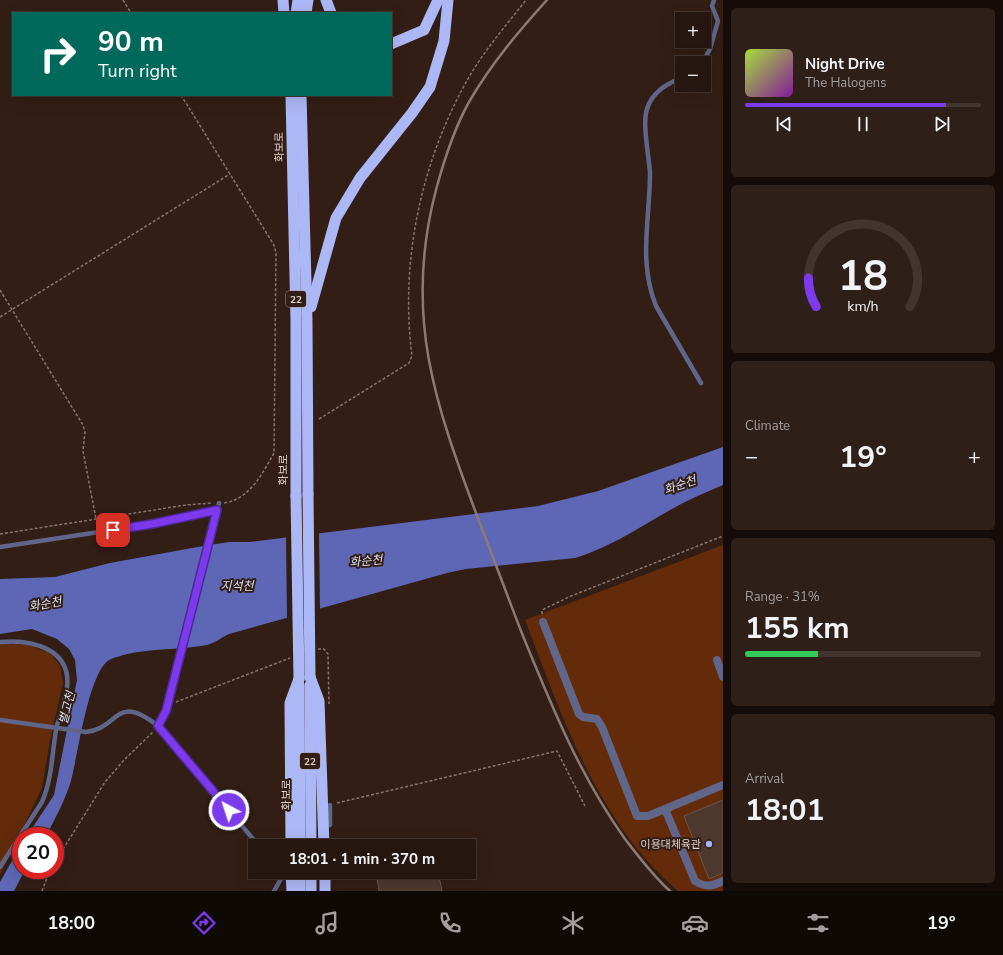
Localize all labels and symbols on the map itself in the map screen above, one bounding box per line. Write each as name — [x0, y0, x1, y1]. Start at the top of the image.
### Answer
street label: 화보로 — [272, 132, 287, 162]
road number: 22 — [286, 291, 306, 307]
street label: 화보로 — [276, 455, 291, 485]
water label: 화순천 — [662, 471, 700, 498]
pin — [96, 513, 130, 547]
water label: 화순천 — [349, 551, 385, 570]
water label: 지석천 — [220, 578, 256, 594]
water label: 화순천 — [27, 593, 65, 615]
water label: 벌고천 — [55, 688, 79, 726]
road number: 22 — [300, 753, 320, 769]
street label: 화보로 — [279, 780, 294, 810]
position arrow — [208, 789, 250, 831]
speed limit sign: 20 — [12, 827, 64, 879]
place label: 이용대체육관 — [640, 837, 701, 852]
marker: 이용대체육관 — [704, 839, 714, 849]

